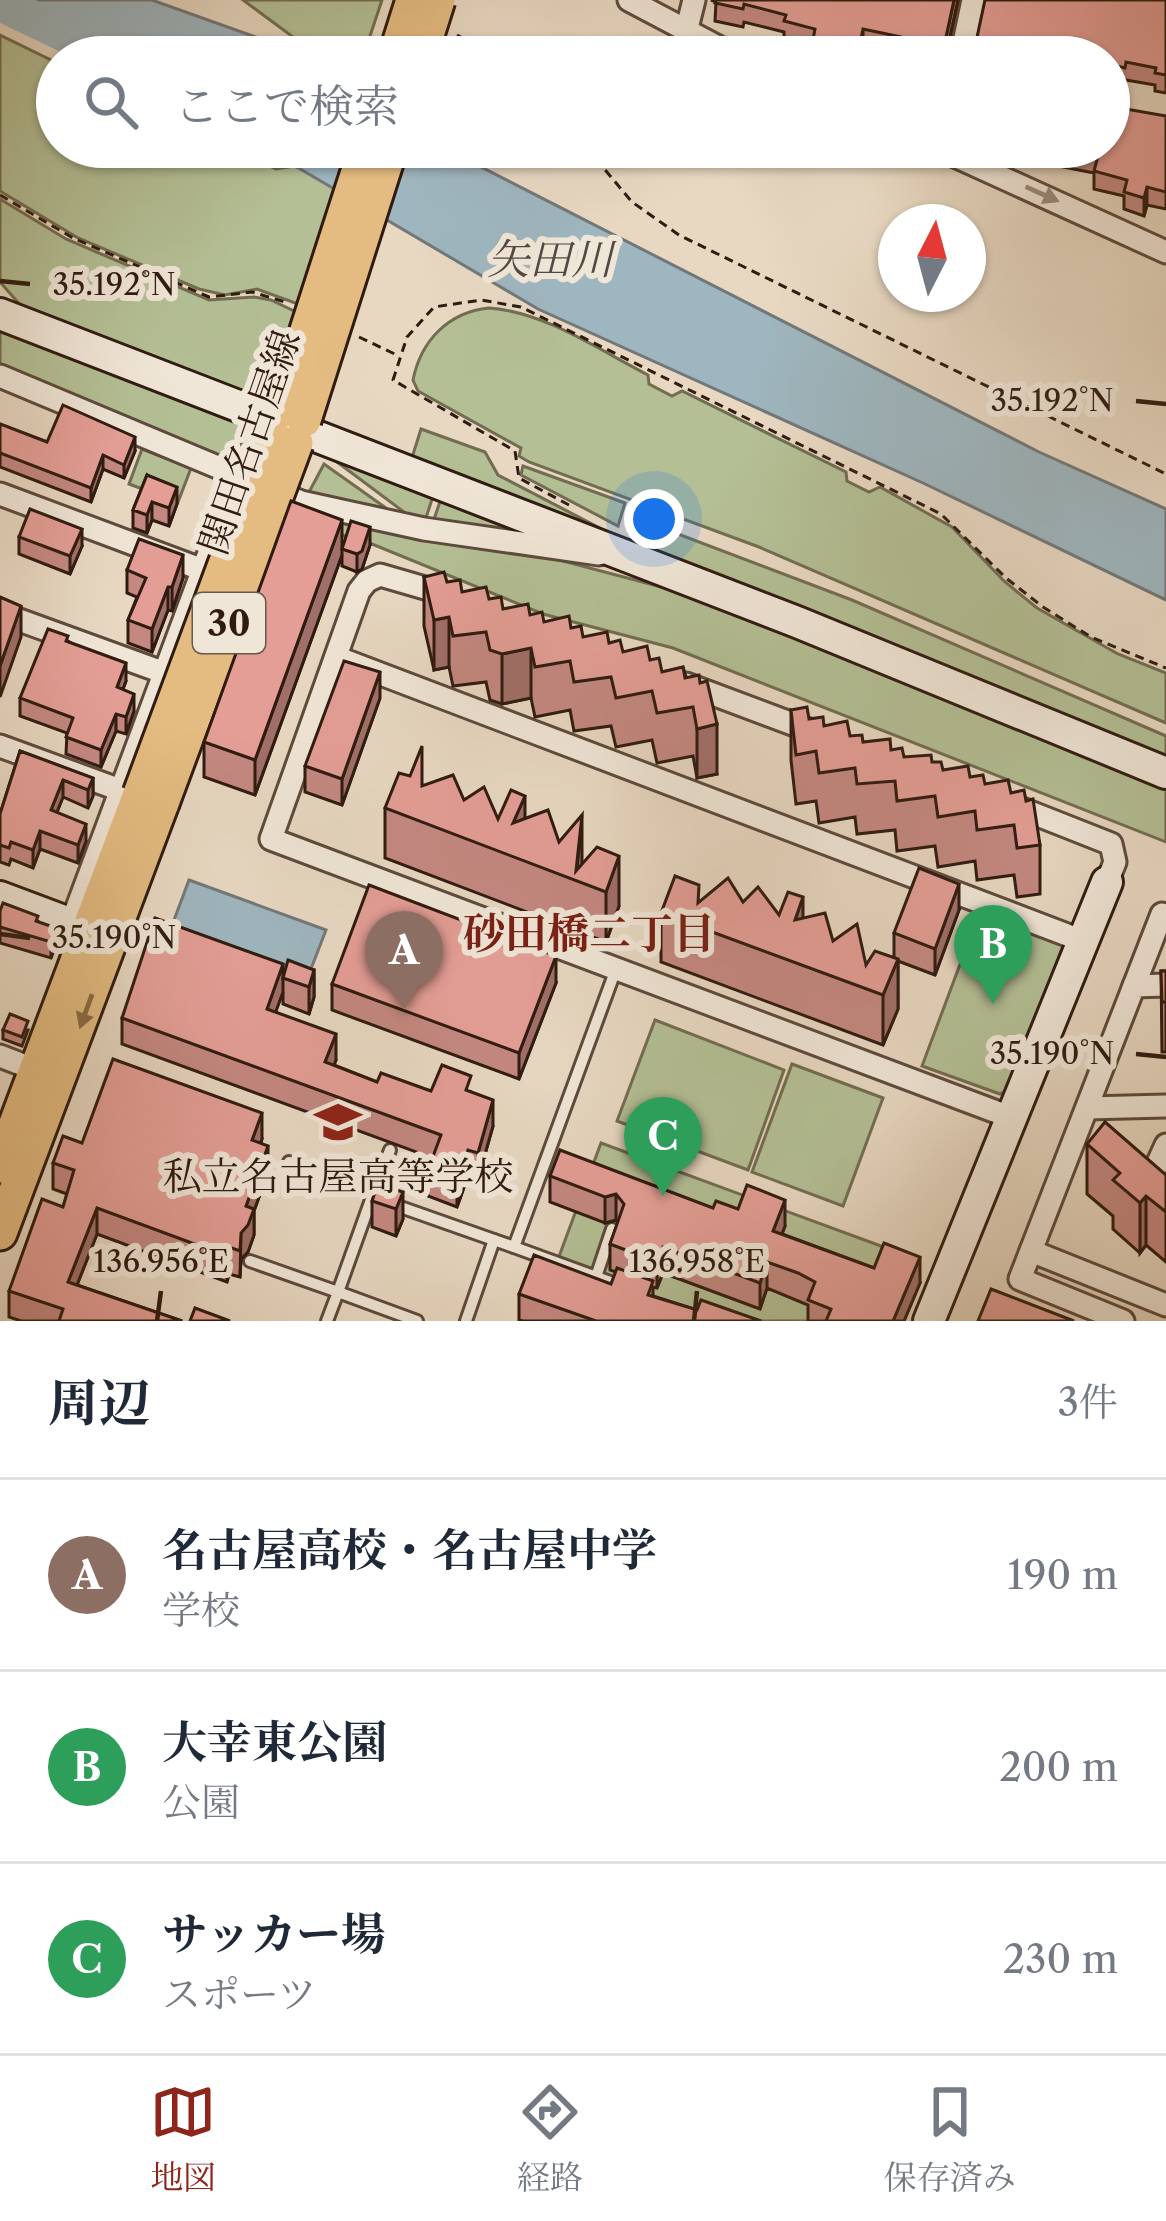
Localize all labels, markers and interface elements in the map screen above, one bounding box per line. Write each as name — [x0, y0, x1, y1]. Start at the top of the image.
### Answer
search box — [36, 36, 1130, 168]
icon: search — [78, 69, 144, 135]
text: ここで検索 — [174, 78, 399, 134]
one-way arrow — [1025, 184, 1060, 204]
north arrow — [878, 204, 986, 312]
water label: 矢田川 — [487, 233, 617, 285]
text: 35.192°N — [53, 266, 175, 303]
street label: 関田名古屋線 — [188, 324, 310, 560]
text: 35.192°N — [991, 382, 1113, 419]
your location — [624, 489, 684, 549]
road number: 30 — [193, 593, 265, 653]
pin: B — [954, 905, 1032, 1004]
district label: 砂田橋二丁目 — [463, 907, 715, 959]
pin: A — [365, 911, 443, 1010]
text: 35.190°N — [52, 919, 176, 956]
one-way arrow — [75, 993, 94, 1029]
text: 35.190°N — [990, 1035, 1114, 1072]
school or university icon: 私立名古屋高等学校 — [313, 1097, 363, 1147]
pin: C — [624, 1097, 702, 1196]
place label: 私立名古屋高等学校 — [162, 1152, 514, 1200]
text: 136.956°E — [93, 1243, 229, 1280]
text: 136.958°E — [629, 1243, 765, 1280]
text: 周辺 — [48, 1372, 150, 1434]
text: 3件 — [1058, 1378, 1118, 1426]
text: 名古屋高校・名古屋中学 — [162, 1522, 657, 1578]
text: A — [72, 1551, 102, 1599]
text: 190 m — [1007, 1551, 1118, 1599]
text: 学校 — [162, 1586, 240, 1634]
text: 大幸東公園 — [162, 1714, 387, 1770]
text: B — [73, 1743, 102, 1791]
text: 200 m — [999, 1743, 1118, 1791]
text: 公園 — [162, 1778, 240, 1826]
text: サッカー場 — [162, 1906, 386, 1962]
text: C — [71, 1935, 103, 1983]
text: 230 m — [1003, 1935, 1118, 1983]
text: スポーツ — [162, 1970, 316, 2018]
tab: 地図 — [150, 2079, 216, 2198]
tab: 経路 — [517, 2079, 583, 2198]
tab: 保存済み — [884, 2079, 1016, 2198]

